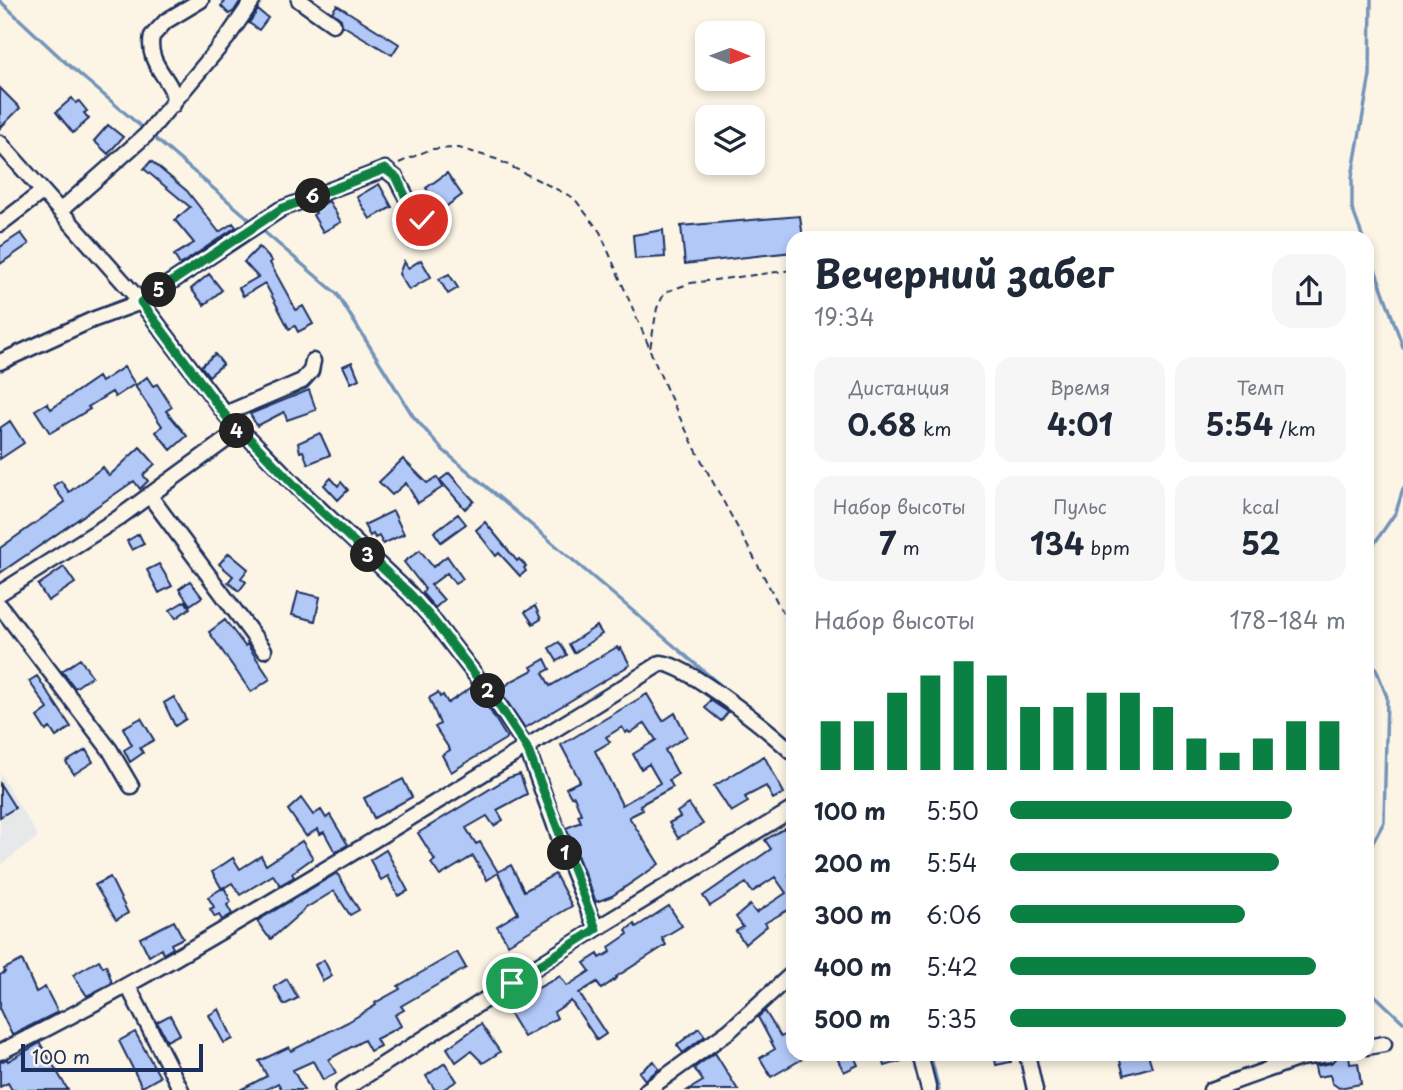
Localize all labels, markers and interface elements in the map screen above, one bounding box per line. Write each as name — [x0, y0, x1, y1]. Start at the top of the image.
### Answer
north arrow — [695, 21, 765, 91]
map controls — [695, 21, 765, 175]
button: layers — [695, 105, 765, 175]
pin: 6 — [296, 178, 330, 214]
text: 6 — [306, 181, 319, 209]
pin — [392, 190, 452, 250]
icon: check — [403, 201, 441, 239]
text: Вечерний забег — [814, 244, 1114, 301]
button: share — [1272, 254, 1346, 328]
pin: 5 — [142, 272, 176, 308]
text: 5 — [152, 275, 165, 303]
text: 19:34 — [814, 299, 875, 334]
text: Дистанция — [849, 373, 950, 401]
text: Время — [1050, 373, 1110, 401]
text: Темп — [1237, 373, 1285, 401]
text: 0.68 — [847, 401, 917, 446]
text: 4:01 — [1047, 401, 1113, 446]
text: 5:54 — [1206, 401, 1273, 446]
pin: 4 — [219, 414, 254, 448]
text: km — [917, 414, 951, 442]
text: /km — [1273, 414, 1316, 442]
text: 4 — [230, 416, 243, 444]
text: Набор высоты — [833, 492, 966, 520]
text: Пульс — [1053, 492, 1107, 520]
text: kcal — [1242, 492, 1280, 520]
text: 7 — [879, 520, 896, 565]
text: 134 — [1030, 520, 1084, 565]
text: 52 — [1241, 520, 1280, 565]
text: m — [896, 533, 920, 561]
text: bpm — [1084, 533, 1130, 561]
pin: 3 — [350, 538, 386, 572]
text: 3 — [361, 540, 374, 568]
text: Набор высоты — [814, 602, 975, 637]
text: 178–184 m — [1230, 602, 1346, 637]
pin: 2 — [470, 674, 505, 708]
text: 2 — [481, 676, 494, 704]
text: 100 m — [814, 793, 886, 828]
text: 5:50 — [926, 793, 979, 828]
pin: 1 — [548, 836, 582, 870]
text: 1 — [560, 838, 569, 866]
text: 200 m — [814, 845, 891, 880]
text: 5:54 — [926, 845, 977, 880]
text: 300 m — [814, 897, 892, 932]
text: 6:06 — [926, 897, 982, 932]
text: 400 m — [814, 949, 892, 984]
text: 5:42 — [926, 949, 978, 984]
pin — [482, 953, 542, 1013]
icon: arrive — [493, 964, 531, 1002]
text: 500 m — [814, 1001, 891, 1036]
text: 5:35 — [926, 1001, 977, 1036]
scale bar — [21, 1041, 203, 1073]
text: 100 m — [32, 1042, 90, 1070]

